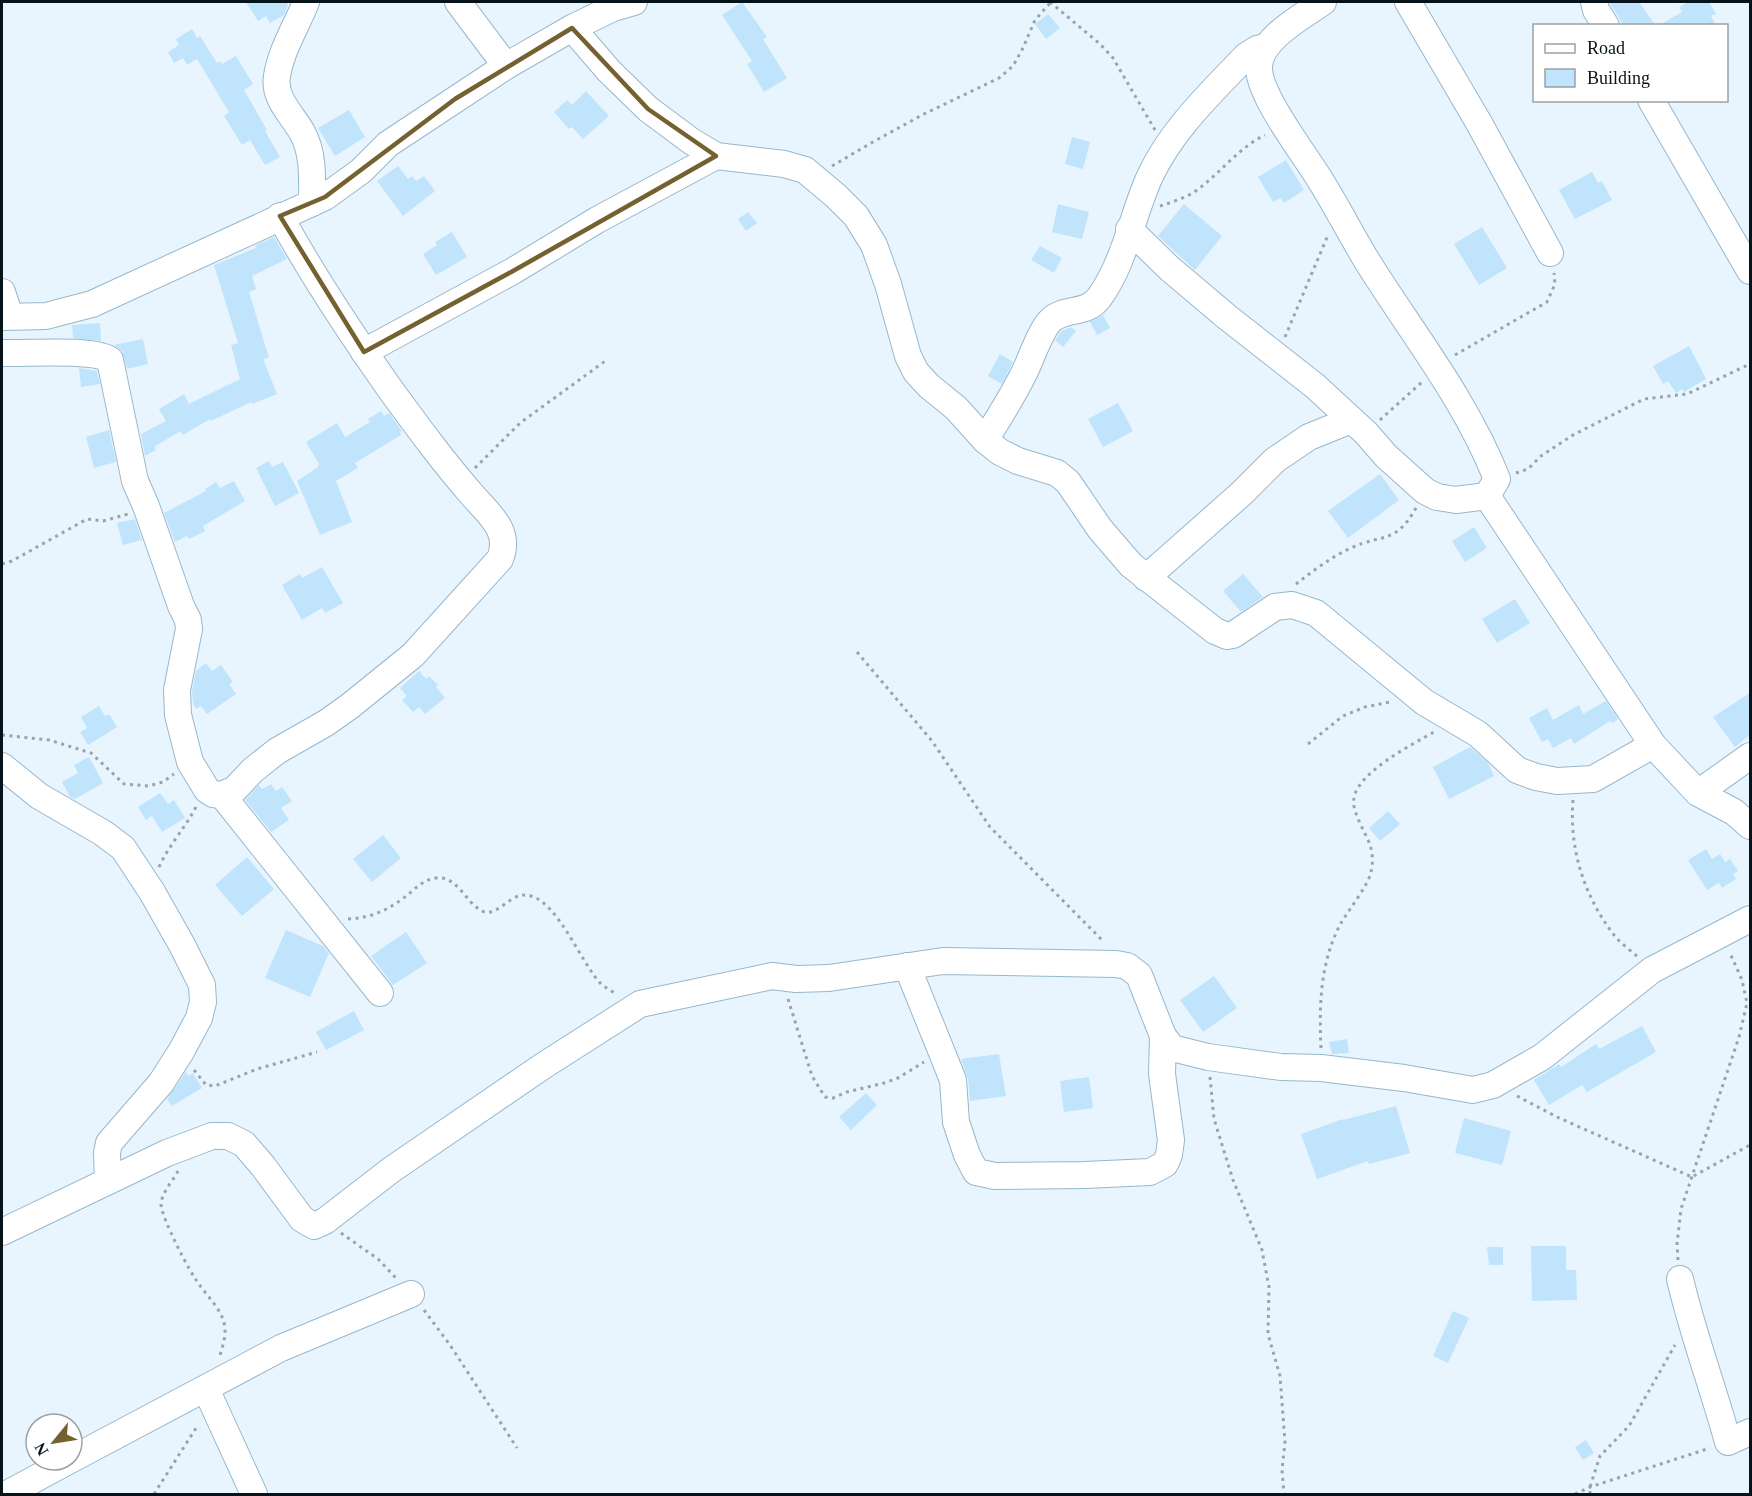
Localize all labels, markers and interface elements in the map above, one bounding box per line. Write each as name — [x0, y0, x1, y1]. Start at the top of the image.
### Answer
legend — [1533, 24, 1728, 102]
text: Road — [1587, 38, 1625, 58]
text: Building — [1587, 68, 1650, 88]
north arrow — [24, 1412, 84, 1472]
text: N — [31, 1440, 52, 1459]

